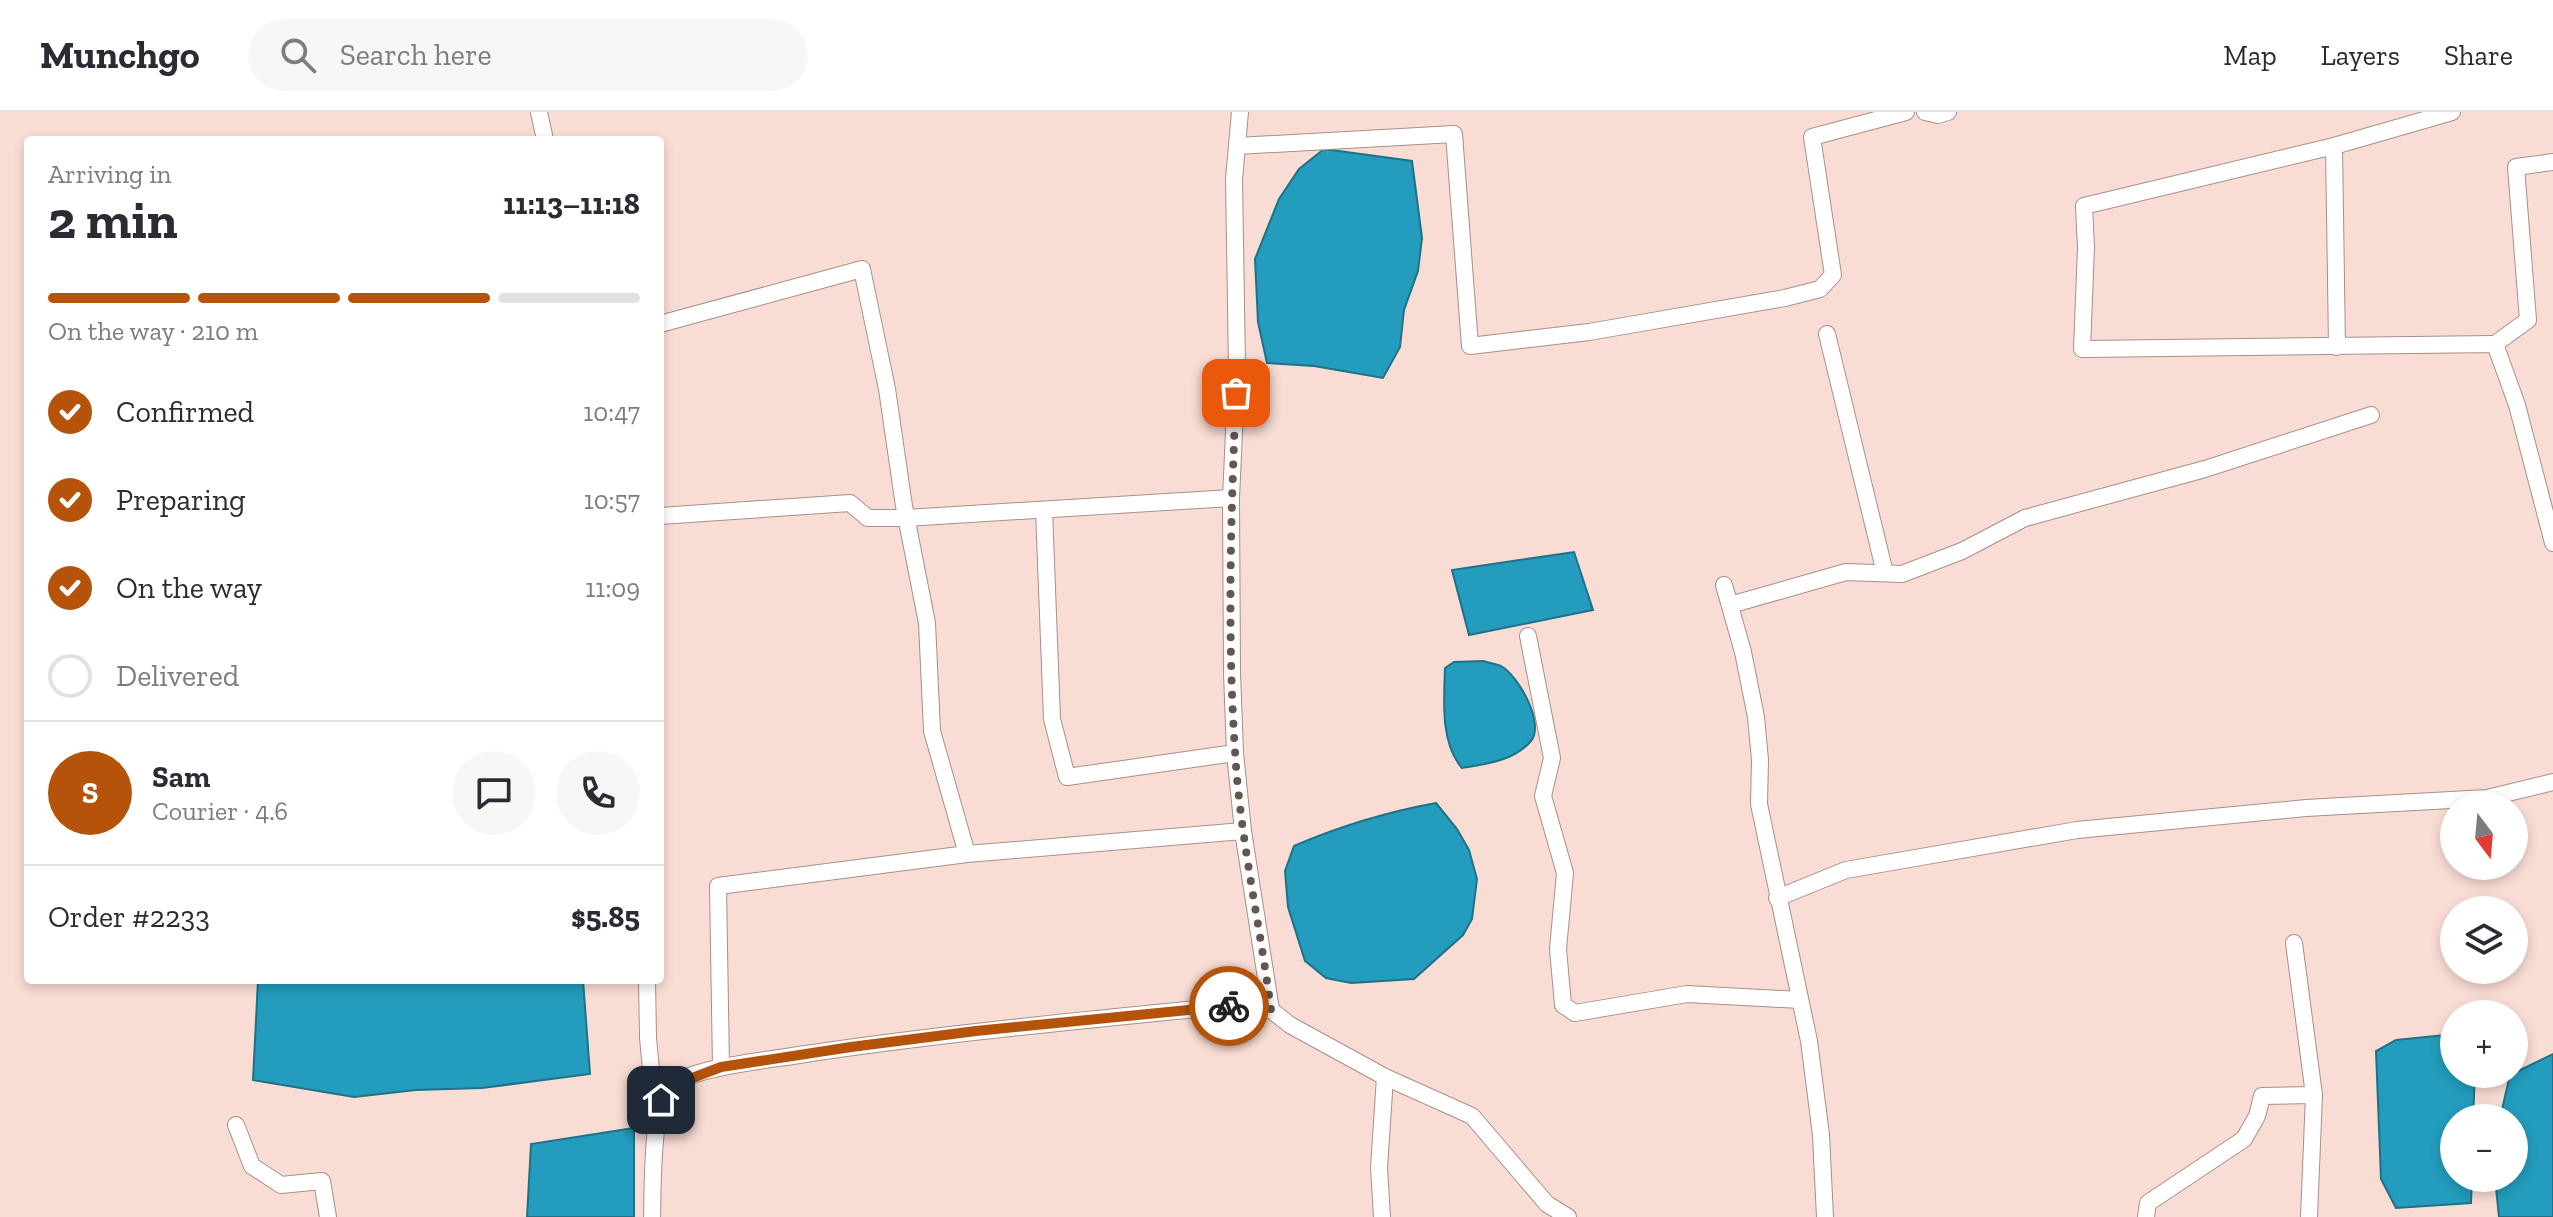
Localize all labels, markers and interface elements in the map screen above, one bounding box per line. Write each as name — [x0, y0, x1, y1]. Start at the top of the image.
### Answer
search box — [248, 19, 808, 91]
text: Munchgo — [40, 32, 200, 78]
icon: search — [276, 33, 320, 77]
text: Search here — [340, 37, 492, 73]
text: Map — [2223, 39, 2277, 72]
text: Layers — [2321, 39, 2400, 72]
text: Share — [2444, 39, 2513, 72]
text: Arriving in — [48, 158, 171, 190]
text: 11:13–11:18 — [503, 186, 640, 222]
text: 2 min — [48, 189, 178, 251]
text: On the way · 210 m — [48, 315, 258, 347]
pin — [1202, 359, 1270, 427]
icon: bag — [1214, 371, 1258, 415]
icon: check — [48, 390, 92, 434]
text: Confirmed — [116, 394, 254, 430]
text: 10:47 — [583, 396, 640, 428]
icon: check — [48, 478, 92, 522]
text: Preparing — [116, 482, 246, 518]
text: 10:57 — [584, 484, 640, 516]
icon: check — [48, 566, 92, 610]
text: On the way — [116, 570, 262, 606]
text: 11:09 — [585, 572, 640, 604]
text: Delivered — [116, 658, 239, 694]
button: chat — [452, 751, 536, 835]
button: phone — [556, 751, 640, 835]
text: Sam — [152, 759, 210, 795]
text: S — [82, 775, 98, 811]
north arrow — [2440, 792, 2528, 880]
map controls — [2440, 792, 2528, 1192]
text: Courier · 4.6 — [152, 795, 288, 827]
button: layers — [2440, 896, 2528, 984]
text: Order #2233 — [48, 899, 210, 935]
text: $5.85 — [571, 899, 640, 935]
courier — [1189, 966, 1269, 1046]
icon: bike — [1207, 984, 1251, 1028]
button: + — [2440, 1000, 2528, 1088]
pin — [627, 1066, 695, 1134]
icon: home — [639, 1078, 683, 1122]
button: − — [2440, 1104, 2528, 1192]

